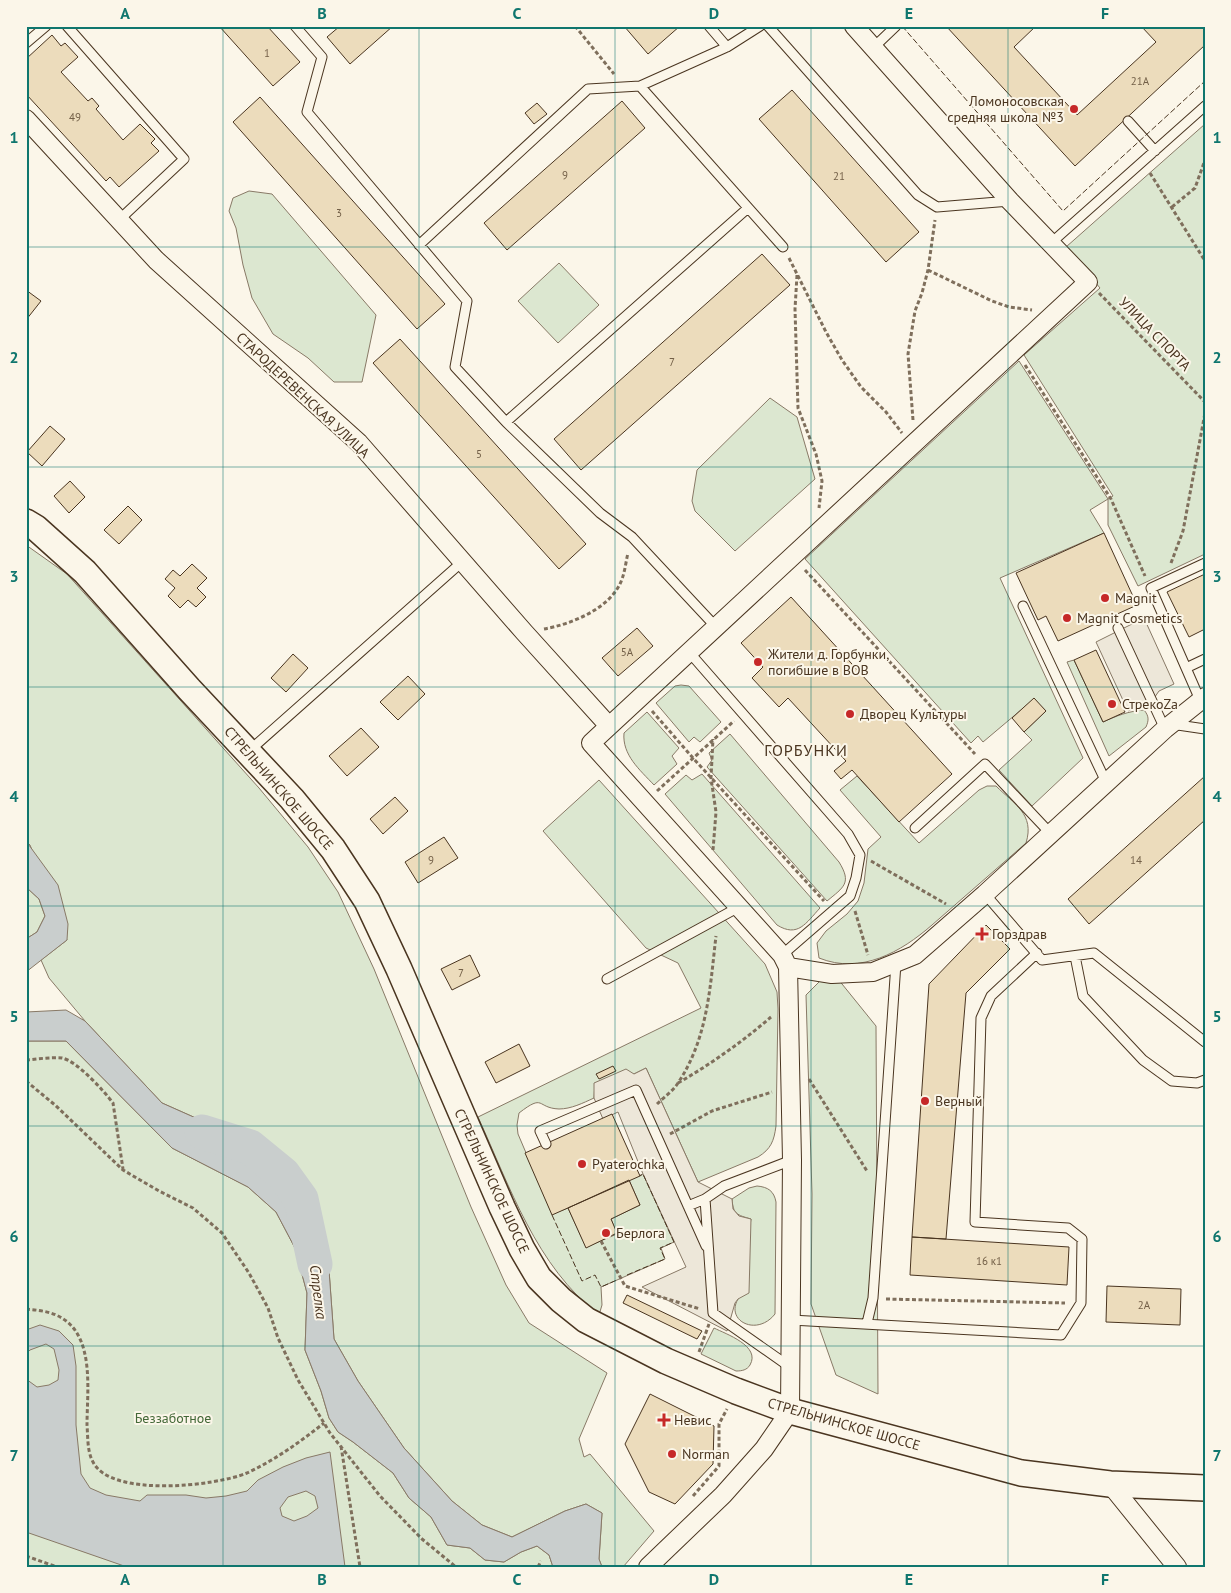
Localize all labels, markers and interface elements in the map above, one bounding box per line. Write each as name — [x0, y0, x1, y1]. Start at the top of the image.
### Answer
text: A — [120, 3, 130, 23]
text: B — [317, 3, 327, 23]
text: C — [513, 3, 522, 23]
text: D — [709, 3, 719, 23]
text: E — [905, 3, 913, 23]
text: F — [1101, 3, 1109, 23]
house number: 1 — [264, 46, 270, 60]
house number: 21А — [1131, 74, 1150, 88]
place label: Ломоносовская средняя школа №3 — [947, 92, 1064, 126]
marker: Ломоносовская средняя школа №3 — [1068, 103, 1080, 115]
house number: 49 — [69, 110, 81, 124]
text: 1 — [9, 127, 19, 147]
text: 1 — [1212, 127, 1222, 147]
house number: 9 — [562, 168, 568, 182]
house number: 21 — [833, 169, 845, 183]
house number: 3 — [336, 206, 342, 220]
street label: УЛИЦА СПОРТА — [1115, 293, 1195, 375]
street label: СТАРОДЕРЕВЕНСКАЯ УЛИЦА — [232, 328, 374, 462]
text: 2 — [9, 347, 19, 367]
text: 2 — [1212, 347, 1222, 367]
house number: 7 — [669, 355, 675, 369]
house number: 5 — [476, 447, 482, 461]
text: 3 — [9, 566, 19, 586]
text: 3 — [1212, 566, 1222, 586]
place label: Magnit — [1115, 589, 1157, 607]
marker: Magnit — [1099, 592, 1111, 604]
place label: Magnit Cosmetics — [1077, 609, 1183, 627]
marker: Magnit Cosmetics — [1061, 612, 1073, 624]
house number: 5А — [621, 645, 634, 659]
place label: Жители д. Горбунки, погибшие в ВОВ — [767, 645, 889, 679]
marker: Жители д. Горбунки, погибшие в ВОВ — [752, 656, 764, 668]
place label: СтрекоZа — [1122, 695, 1178, 713]
marker: СтрекоZа — [1106, 698, 1118, 710]
place label: Дворец Культуры — [860, 705, 967, 723]
marker: Дворец Культуры — [844, 708, 856, 720]
street label: СТРЕЛЬНИНСКОЕ ШОССЕ — [220, 723, 338, 853]
district label: ГОРБУНКИ — [764, 740, 848, 760]
text: 4 — [9, 786, 19, 806]
text: 4 — [1212, 786, 1222, 806]
house number: 9 — [428, 853, 434, 867]
house number: 14 — [1130, 853, 1142, 867]
place label: Горздрав — [992, 925, 1047, 943]
marker: Горздрав — [976, 928, 988, 940]
house number: 7 — [458, 966, 464, 980]
text: 5 — [9, 1006, 19, 1026]
text: 5 — [1212, 1006, 1222, 1026]
place label: Верный — [935, 1092, 982, 1110]
marker: Верный — [919, 1095, 931, 1107]
street label: СТРЕЛЬНИНСКОЕ ШОССЕ — [450, 1106, 534, 1256]
place label: Pyaterochka — [592, 1155, 665, 1173]
marker: Pyaterochka — [576, 1158, 588, 1170]
place label: Берлога — [616, 1224, 665, 1242]
text: 6 — [9, 1226, 19, 1246]
text: 6 — [1212, 1226, 1222, 1246]
marker: Берлога — [600, 1227, 612, 1239]
house number: 16 к1 — [976, 1254, 1002, 1268]
water label: Стрелка — [306, 1264, 331, 1321]
house number: 2А — [1138, 1298, 1151, 1312]
street label: СТРЕЛЬНИНСКОЕ ШОССЕ — [766, 1394, 922, 1454]
park label: Беззаботное — [135, 1409, 211, 1427]
place label: Невис — [674, 1411, 711, 1429]
marker: Невис — [658, 1414, 670, 1426]
text: 7 — [9, 1445, 19, 1465]
place label: Norman — [682, 1445, 730, 1463]
text: 7 — [1212, 1445, 1222, 1465]
marker: Norman — [666, 1448, 678, 1460]
text: A — [120, 1569, 130, 1589]
text: B — [317, 1569, 327, 1589]
text: C — [513, 1569, 522, 1589]
text: D — [709, 1569, 719, 1589]
text: E — [905, 1569, 913, 1589]
text: F — [1101, 1569, 1109, 1589]

